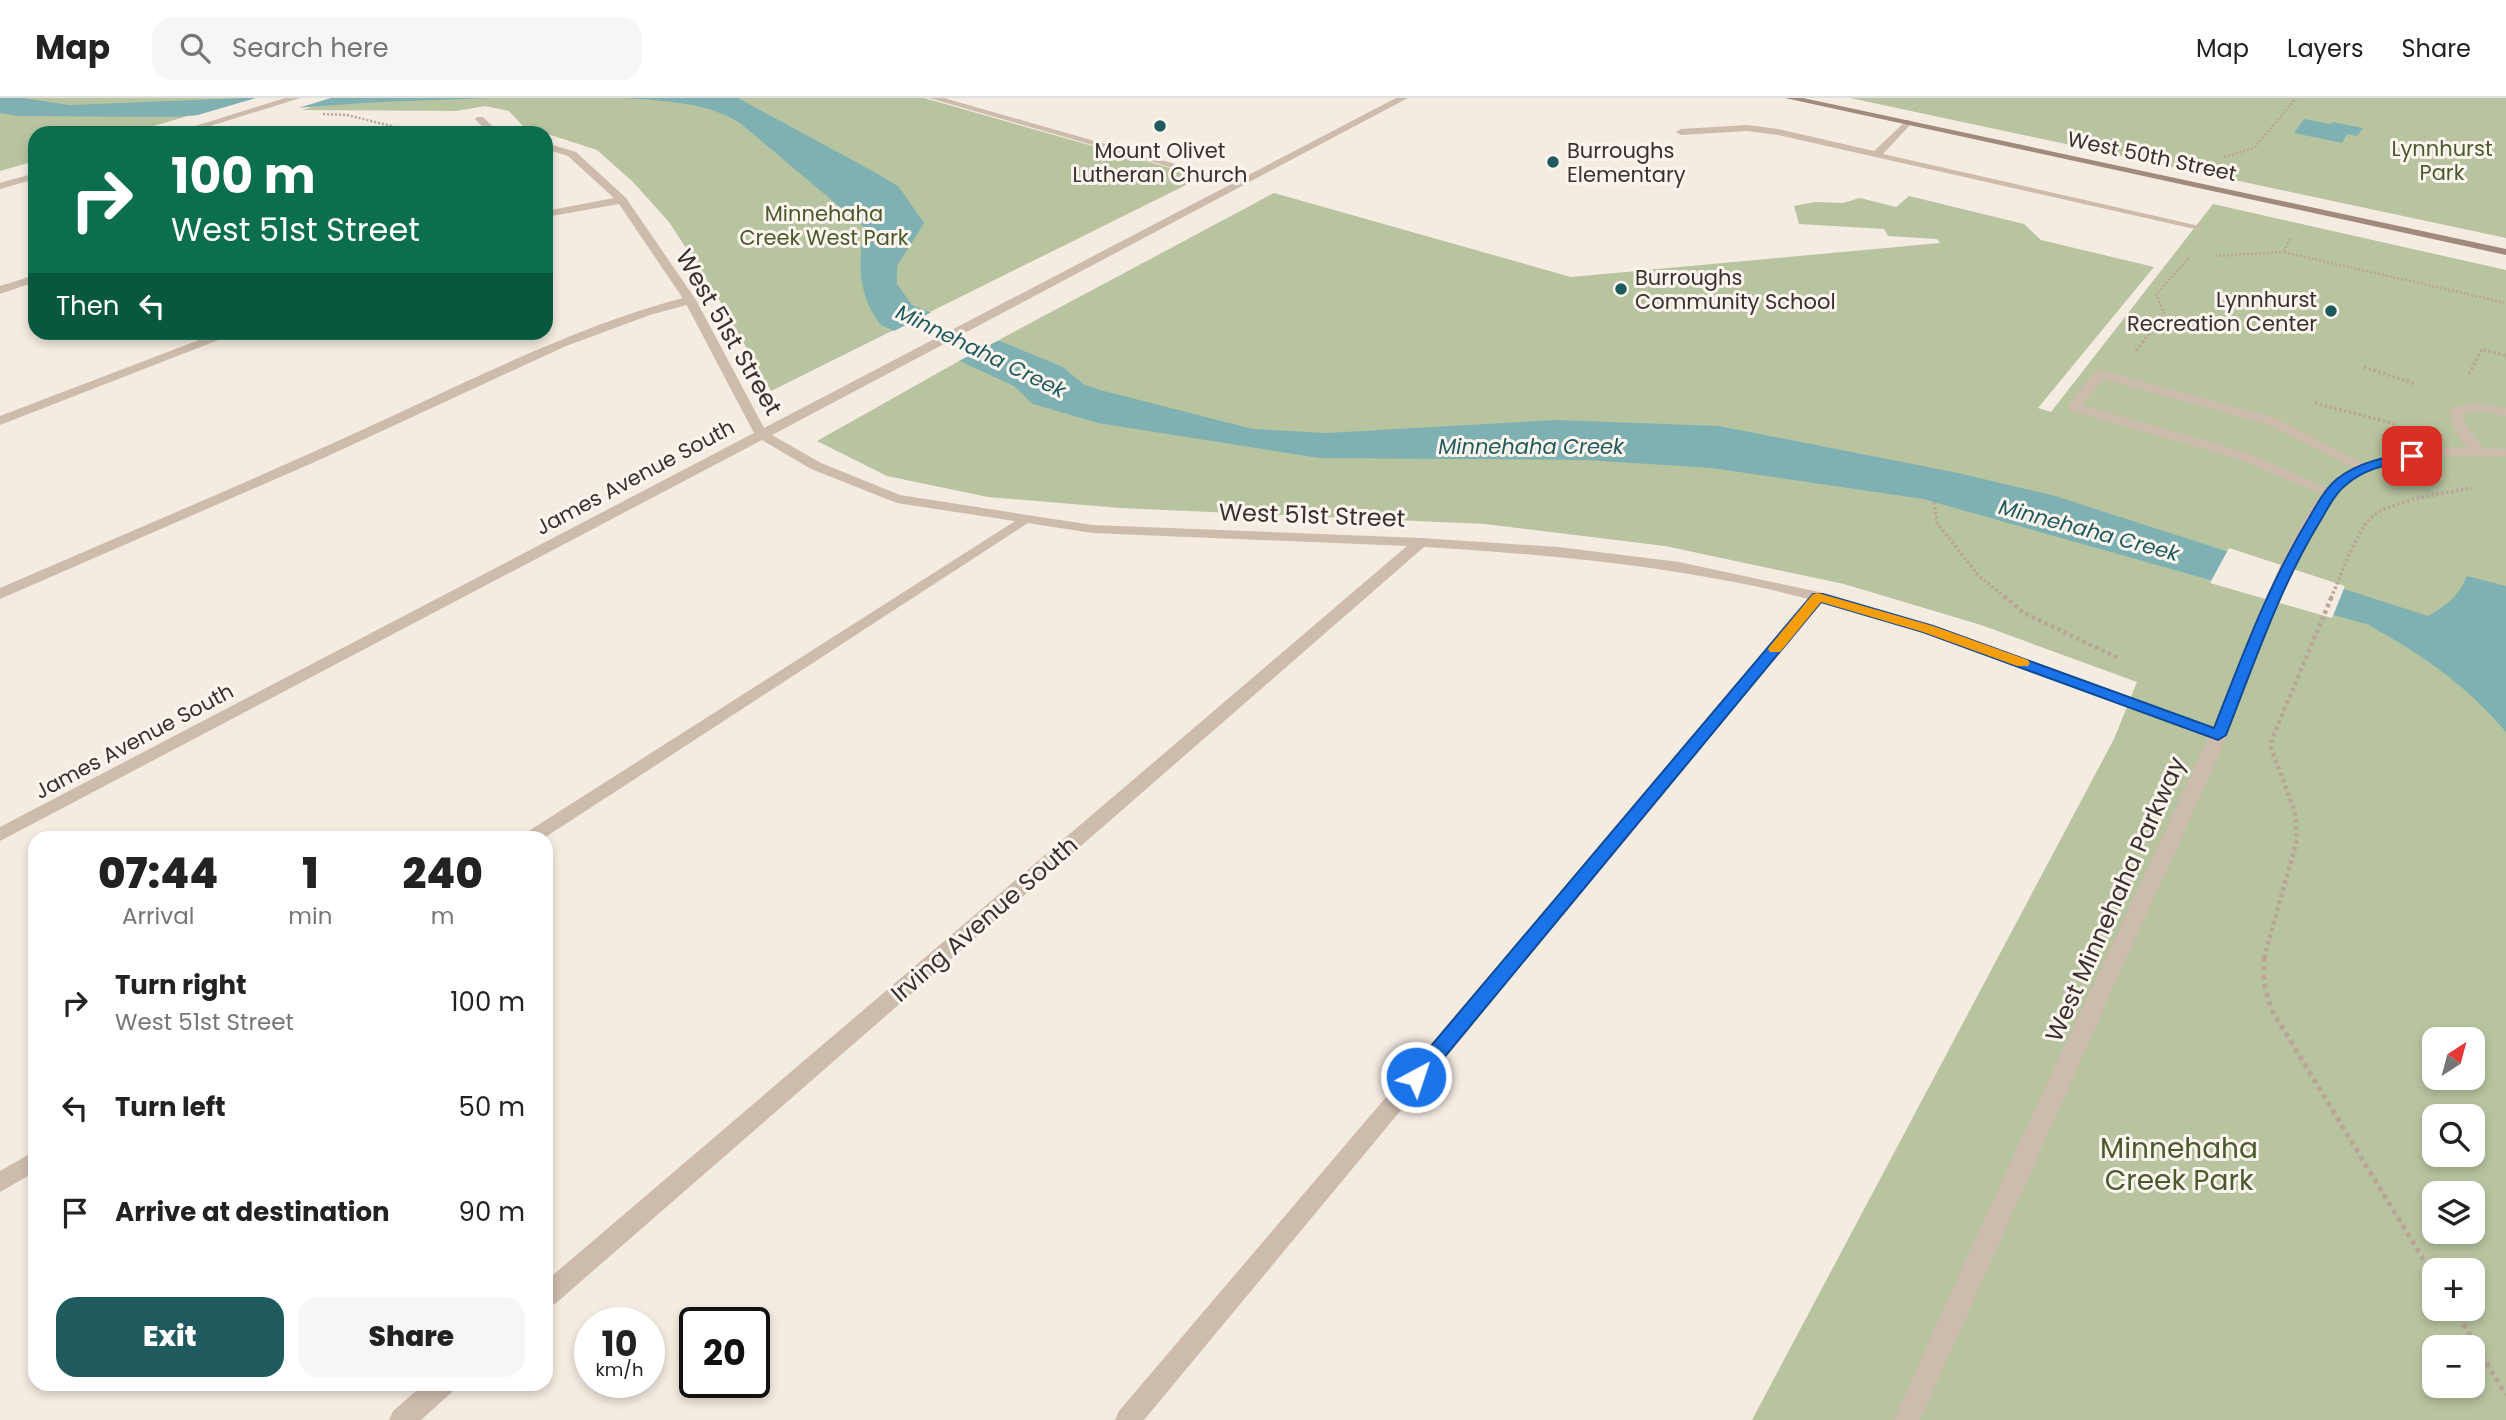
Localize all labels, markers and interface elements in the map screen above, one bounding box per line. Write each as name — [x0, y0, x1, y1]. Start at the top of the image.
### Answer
search box — [152, 17, 642, 80]
text: Map — [35, 24, 110, 71]
icon: search — [176, 29, 214, 67]
text: Search here — [232, 30, 389, 66]
text: Map — [2196, 32, 2249, 65]
text: Layers — [2287, 32, 2363, 65]
text: Share — [2401, 32, 2471, 65]
marker: Mount Olivet Lutheran Church — [1152, 118, 1168, 134]
street label: West 50th Street — [2065, 124, 2239, 188]
park label: Lynnhurst Park — [2391, 134, 2493, 187]
place label: Mount Olivet Lutheran Church — [1073, 136, 1247, 189]
place label: Burroughs Elementary — [1567, 136, 1686, 189]
text: 100 m — [171, 142, 316, 210]
icon: right — [56, 154, 147, 245]
marker: Burroughs Elementary — [1545, 154, 1561, 170]
park label: Minnehaha Creek West Park — [739, 199, 909, 252]
text: West 51st Street — [171, 207, 420, 252]
street label: West 51st Street — [668, 243, 790, 421]
place label: Burroughs Community School — [1635, 263, 1836, 316]
marker: Burroughs Community School — [1613, 281, 1629, 297]
place label: Lynnhurst Recreation Center — [2127, 285, 2317, 338]
icon: left — [133, 287, 171, 325]
text: Then — [56, 288, 119, 324]
water label: Minnehaha Creek — [891, 297, 1072, 405]
marker: Lynnhurst Recreation Center — [2323, 303, 2339, 319]
street label: James Avenue South — [530, 412, 740, 542]
pin — [2382, 426, 2442, 486]
water label: Minnehaha Creek — [1438, 432, 1625, 461]
icon: arrive — [2393, 437, 2431, 475]
water label: Minnehaha Creek — [1996, 492, 2184, 568]
street label: West 51st Street — [1218, 495, 1406, 535]
street label: James Avenue South — [29, 676, 239, 806]
street label: West Minnehaha Parkway — [2037, 751, 2193, 1047]
street label: Irving Avenue South — [883, 829, 1085, 1009]
text: 07:44 — [98, 844, 218, 903]
text: 1 — [302, 844, 319, 903]
text: 240 — [402, 844, 483, 903]
text: Arrival — [122, 900, 194, 932]
text: min — [288, 900, 332, 932]
text: m — [431, 900, 455, 932]
text: Turn right — [115, 967, 247, 1003]
icon: right — [56, 984, 94, 1022]
text: 100 m — [450, 984, 525, 1020]
text: West 51st Street — [115, 1006, 294, 1038]
north arrow — [2422, 1027, 2485, 1090]
map controls — [2422, 1027, 2485, 1398]
position arrow — [1379, 1040, 1453, 1114]
icon: left — [56, 1089, 94, 1127]
text: Turn left — [115, 1089, 226, 1125]
text: 50 m — [459, 1089, 525, 1125]
button: search — [2422, 1104, 2485, 1167]
park label: Minnehaha Creek Park — [2100, 1129, 2258, 1200]
button: layers — [2422, 1181, 2485, 1244]
icon: arrive — [56, 1194, 94, 1232]
text: Arrive at destination — [115, 1194, 390, 1230]
text: 90 m — [459, 1194, 525, 1230]
button: + — [2422, 1258, 2485, 1321]
button: Exit — [56, 1297, 284, 1377]
button: Share — [298, 1297, 525, 1377]
speed limit sign: 20 — [679, 1307, 770, 1398]
text: 10 — [602, 1319, 637, 1368]
button: − — [2422, 1335, 2485, 1398]
text: km/h — [596, 1357, 643, 1382]

